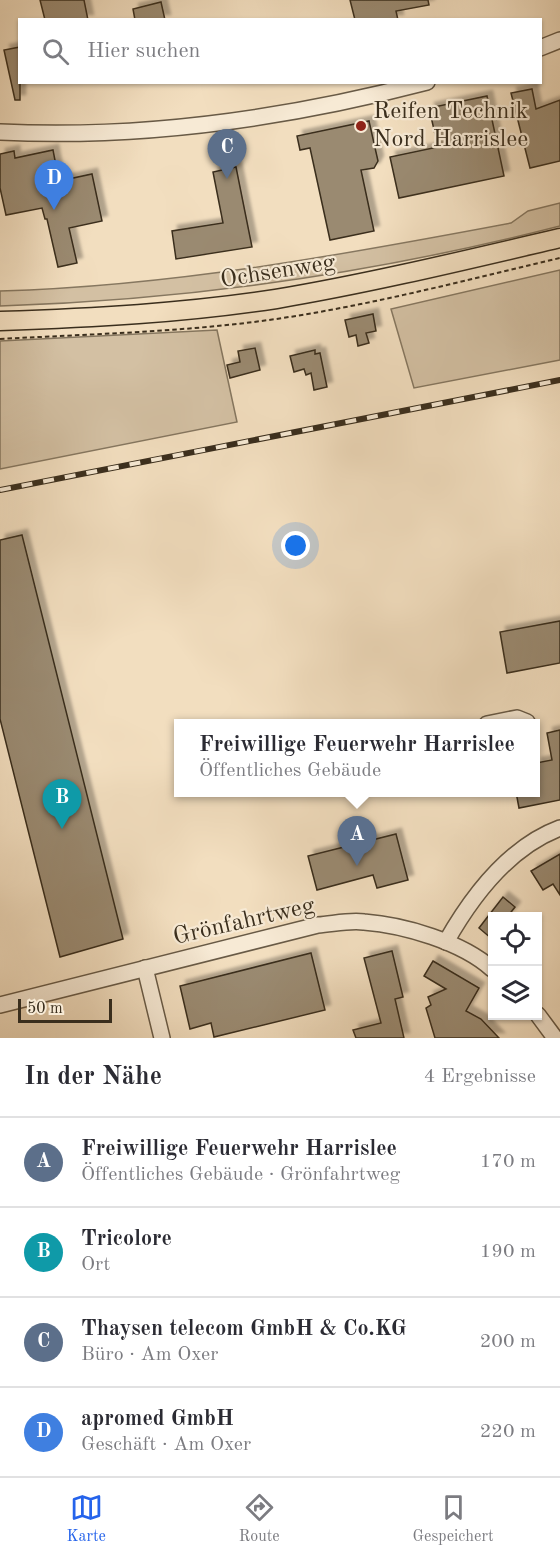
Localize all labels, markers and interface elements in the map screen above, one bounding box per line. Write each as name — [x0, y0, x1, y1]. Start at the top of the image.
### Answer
search box — [18, 18, 542, 84]
icon: search — [39, 35, 72, 68]
text: Hier suchen — [87, 40, 200, 62]
place label: Reifen Technik Nord Harrislee — [373, 100, 528, 152]
marker: Reifen Technik Nord Harrislee — [354, 119, 368, 133]
pin: C — [208, 130, 246, 179]
pin: D — [34, 160, 74, 210]
street label: Ochsenweg — [219, 251, 337, 293]
your location — [281, 531, 310, 560]
popup — [174, 719, 540, 797]
text: Freiwillige Feuerwehr Harrislee — [199, 734, 515, 756]
text: Öffentliches Gebäude — [199, 761, 381, 781]
pin: B — [42, 780, 82, 829]
pin: A — [338, 816, 376, 866]
street label: Grönfahrtweg — [171, 894, 317, 950]
map controls — [488, 912, 542, 1020]
button: locate — [488, 912, 542, 966]
button: layers — [488, 966, 542, 1020]
scale bar — [18, 996, 112, 1024]
text: 50 m — [27, 1001, 63, 1017]
text: In der Nähe — [24, 1064, 162, 1090]
text: 4 Ergebnisse — [424, 1067, 536, 1087]
text: Freiwillige Feuerwehr Harrislee — [81, 1138, 397, 1160]
text: A — [36, 1152, 51, 1172]
text: 170 m — [480, 1152, 536, 1172]
text: Öffentliches Gebäude · Grönfahrtweg — [81, 1165, 400, 1185]
text: Tricolore — [81, 1228, 172, 1250]
text: B — [36, 1242, 51, 1262]
text: 190 m — [480, 1242, 536, 1262]
text: Ort — [81, 1255, 110, 1275]
text: Thaysen telecom GmbH & Co.KG — [81, 1318, 407, 1340]
text: C — [37, 1332, 50, 1352]
text: 200 m — [480, 1332, 536, 1352]
text: Büro · Am Oxer — [81, 1345, 218, 1365]
text: apromed GmbH — [81, 1408, 234, 1430]
text: D — [36, 1422, 51, 1442]
text: 220 m — [480, 1422, 536, 1442]
text: Geschäft · Am Oxer — [81, 1435, 251, 1455]
tab: Karte — [66, 1491, 106, 1547]
tab: Route — [239, 1491, 280, 1547]
tab: Gespeichert — [413, 1491, 494, 1547]

